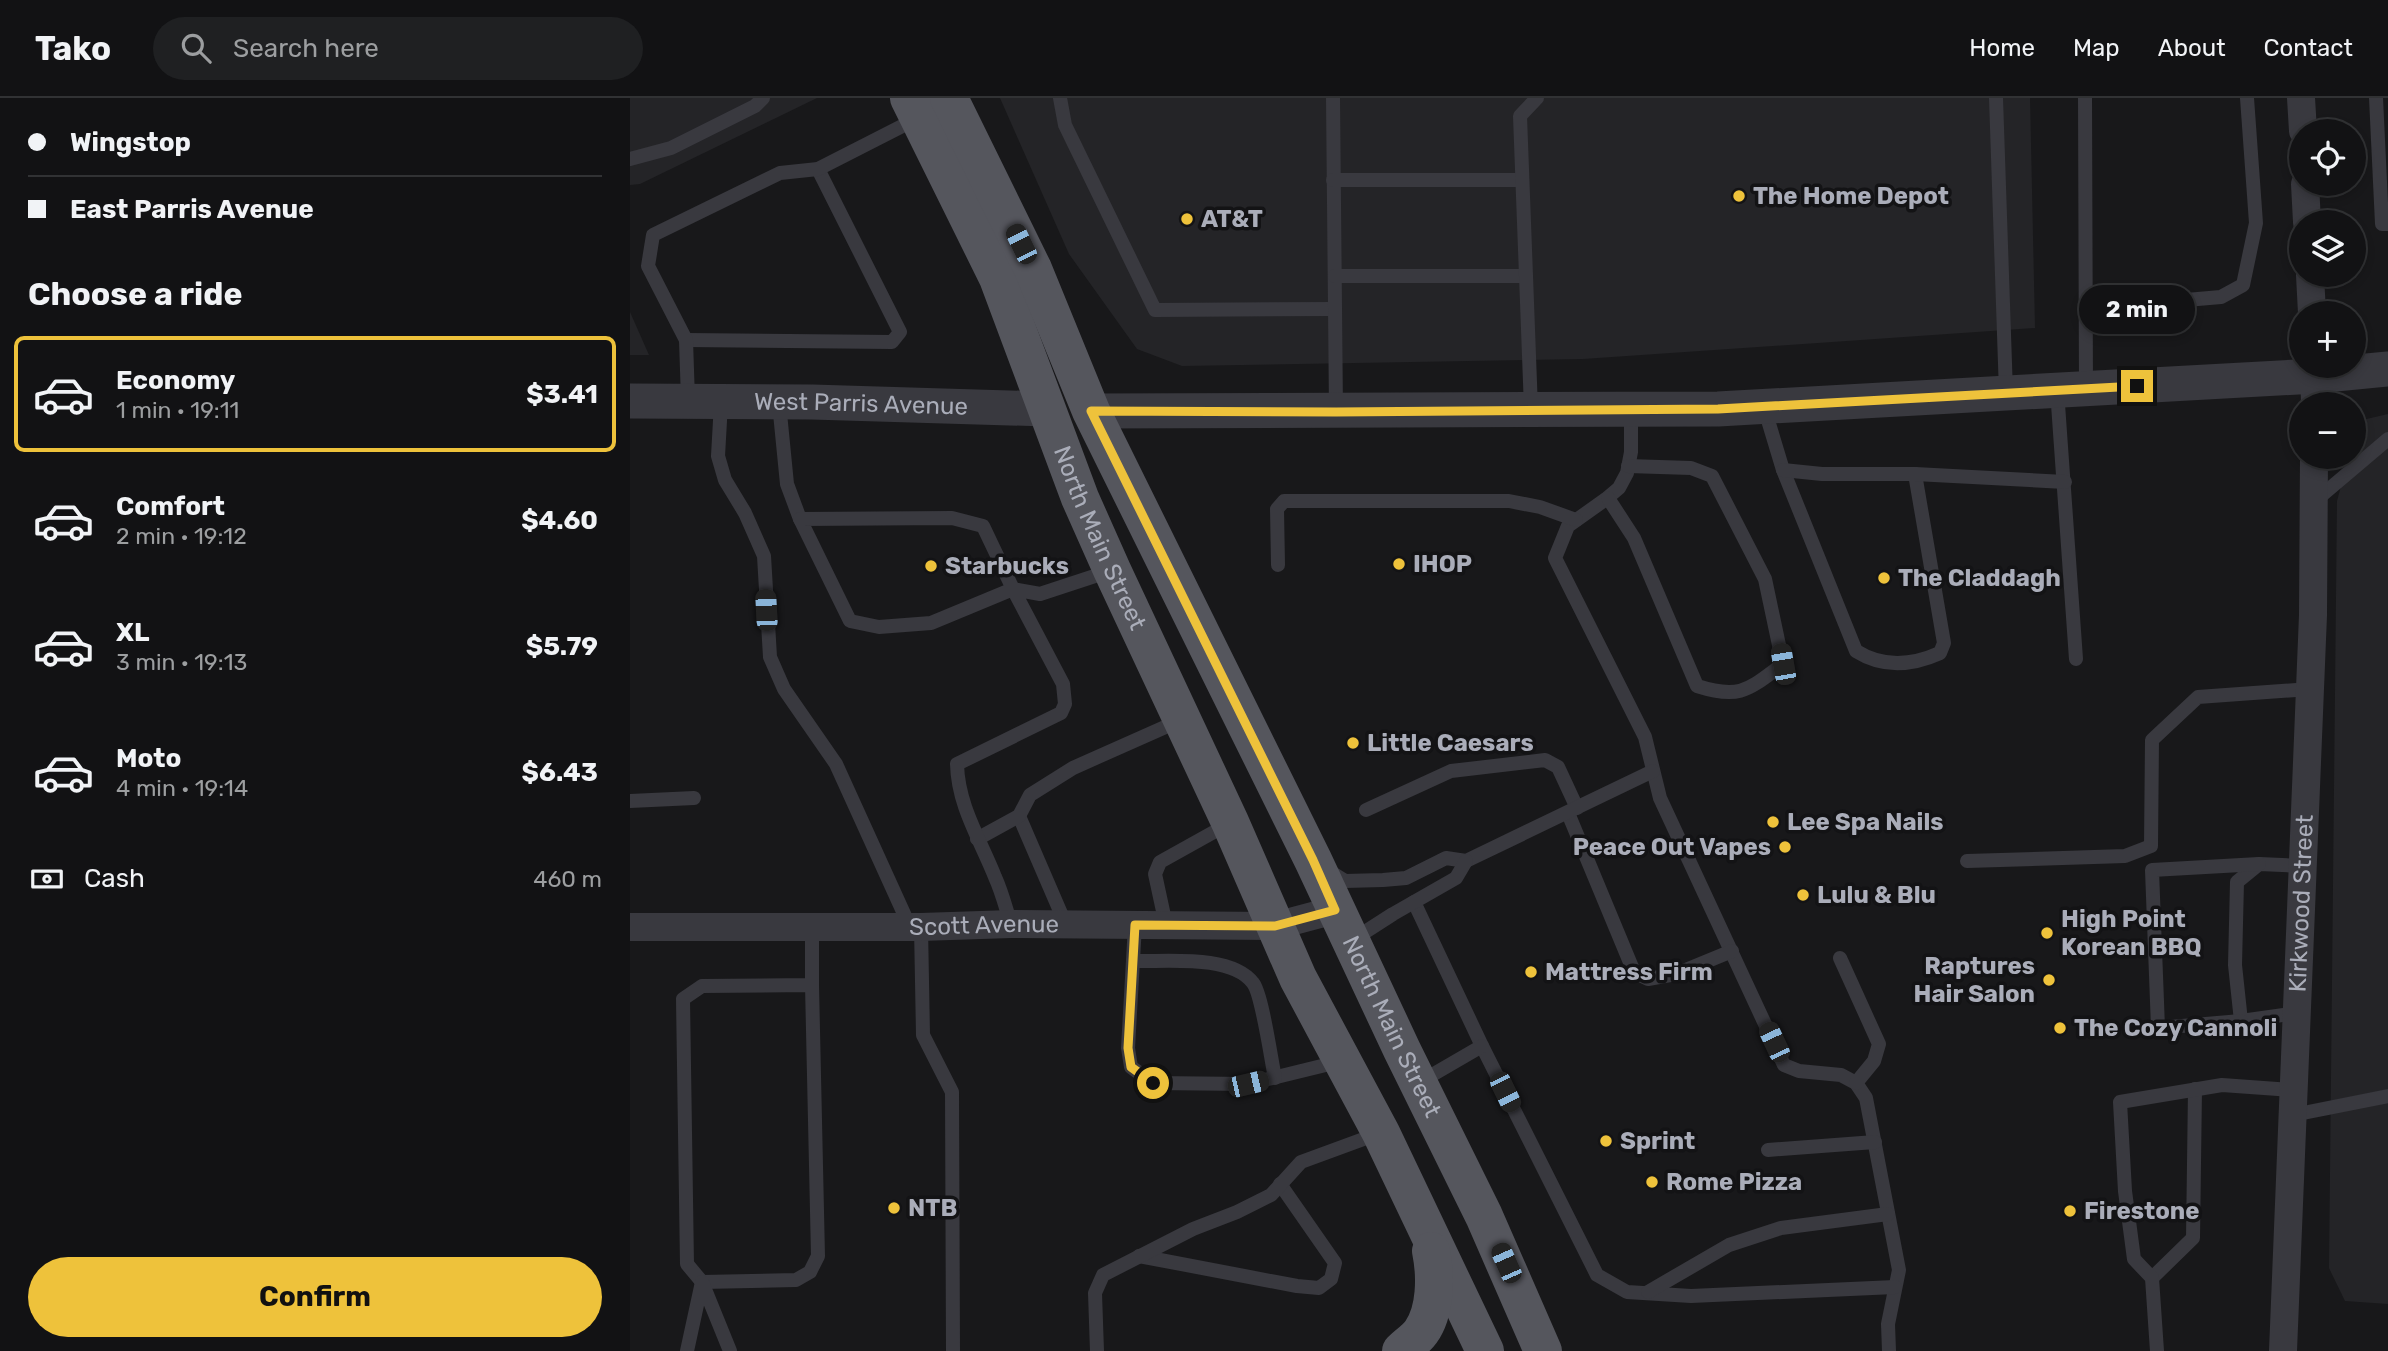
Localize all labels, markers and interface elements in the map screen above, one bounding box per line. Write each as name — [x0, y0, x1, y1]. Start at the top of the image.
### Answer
search box — [153, 17, 643, 80]
text: Tako — [35, 29, 111, 68]
icon: search — [177, 29, 215, 67]
text: Search here — [233, 33, 379, 64]
text: Home — [1969, 34, 2035, 62]
text: Map — [2073, 34, 2120, 62]
text: About — [2158, 34, 2226, 62]
text: Contact — [2264, 34, 2353, 62]
map controls — [2289, 119, 2366, 469]
button: locate — [2289, 119, 2366, 196]
text: Wingstop — [70, 127, 191, 158]
place label: The Home Depot — [1753, 182, 1949, 210]
marker: The Home Depot — [1731, 188, 1747, 204]
text: East Parris Avenue — [70, 194, 314, 225]
place label: AT&T — [1201, 205, 1263, 233]
button: layers — [2289, 210, 2366, 287]
marker: AT&T — [1179, 211, 1195, 227]
car — [1003, 221, 1040, 267]
text: Choose a ride — [28, 275, 242, 313]
callout: 2 min — [2079, 285, 2195, 334]
text: 2 min — [2106, 295, 2168, 323]
button: + — [2289, 301, 2366, 378]
icon: car — [32, 363, 95, 426]
text: Economy — [116, 365, 235, 396]
route end — [2121, 370, 2153, 402]
text: $3.41 — [526, 379, 598, 410]
street label: West Parris Avenue — [754, 388, 968, 421]
button: − — [2289, 392, 2366, 469]
text: 1 min · 19:11 — [116, 396, 239, 424]
street label: North Main Street — [1048, 442, 1152, 634]
icon: car — [32, 489, 95, 552]
text: Comfort — [116, 491, 225, 522]
text: $4.60 — [521, 505, 598, 536]
text: 2 min · 19:12 — [116, 522, 247, 550]
place label: IHOP — [1413, 550, 1472, 578]
place label: Starbucks — [945, 552, 1069, 580]
marker: IHOP — [1391, 556, 1407, 572]
marker: Starbucks — [923, 558, 939, 574]
place label: The Claddagh — [1898, 564, 2061, 592]
marker: The Claddagh — [1876, 570, 1892, 586]
car — [755, 588, 778, 632]
icon: car — [32, 615, 95, 678]
text: XL — [116, 617, 149, 648]
text: $5.79 — [526, 631, 598, 662]
car — [1770, 641, 1797, 687]
text: 3 min · 19:13 — [116, 648, 247, 676]
place label: Little Caesars — [1367, 729, 1534, 757]
marker: Little Caesars — [1345, 735, 1361, 751]
icon: car — [32, 741, 95, 804]
text: Moto — [116, 743, 181, 774]
text: $6.43 — [522, 757, 598, 788]
text: 4 min · 19:14 — [116, 774, 248, 802]
place label: Lee Spa Nails — [1787, 808, 1944, 836]
marker: Lee Spa Nails — [1765, 814, 1781, 830]
street label: Kirkwood Street — [2284, 814, 2319, 993]
place label: Peace Out Vapes — [1573, 833, 1771, 861]
marker: Peace Out Vapes — [1777, 839, 1793, 855]
icon: cash — [28, 860, 66, 898]
text: Cash — [84, 863, 145, 894]
text: 460 m — [533, 865, 602, 893]
place label: Lulu & Blu — [1817, 881, 1936, 909]
marker: Lulu & Blu — [1795, 887, 1811, 903]
place label: High Point Korean BBQ — [2061, 905, 2202, 961]
street label: Scott Avenue — [909, 910, 1059, 941]
marker: High Point Korean BBQ — [2039, 925, 2055, 941]
street label: North Main Street — [1337, 931, 1447, 1122]
place label: Raptures Hair Salon — [1914, 952, 2035, 1008]
place label: Mattress Firm — [1545, 958, 1713, 986]
marker: Mattress Firm — [1523, 964, 1539, 980]
marker: Raptures Hair Salon — [2041, 972, 2057, 988]
place label: The Cozy Cannoli — [2074, 1014, 2277, 1042]
car — [1756, 1019, 1793, 1065]
marker: The Cozy Cannoli — [2052, 1020, 2068, 1036]
route start — [1137, 1067, 1169, 1099]
car — [1226, 1069, 1271, 1099]
car — [1487, 1069, 1524, 1115]
place label: Sprint — [1620, 1127, 1695, 1155]
marker: Sprint — [1598, 1133, 1614, 1149]
place label: Rome Pizza — [1666, 1168, 1802, 1196]
marker: Rome Pizza — [1644, 1174, 1660, 1190]
place label: NTB — [908, 1194, 957, 1222]
place label: Firestone — [2084, 1197, 2200, 1225]
marker: NTB — [886, 1200, 902, 1216]
marker: Firestone — [2062, 1203, 2078, 1219]
car — [1488, 1240, 1525, 1286]
button: Confirm — [28, 1257, 602, 1337]

